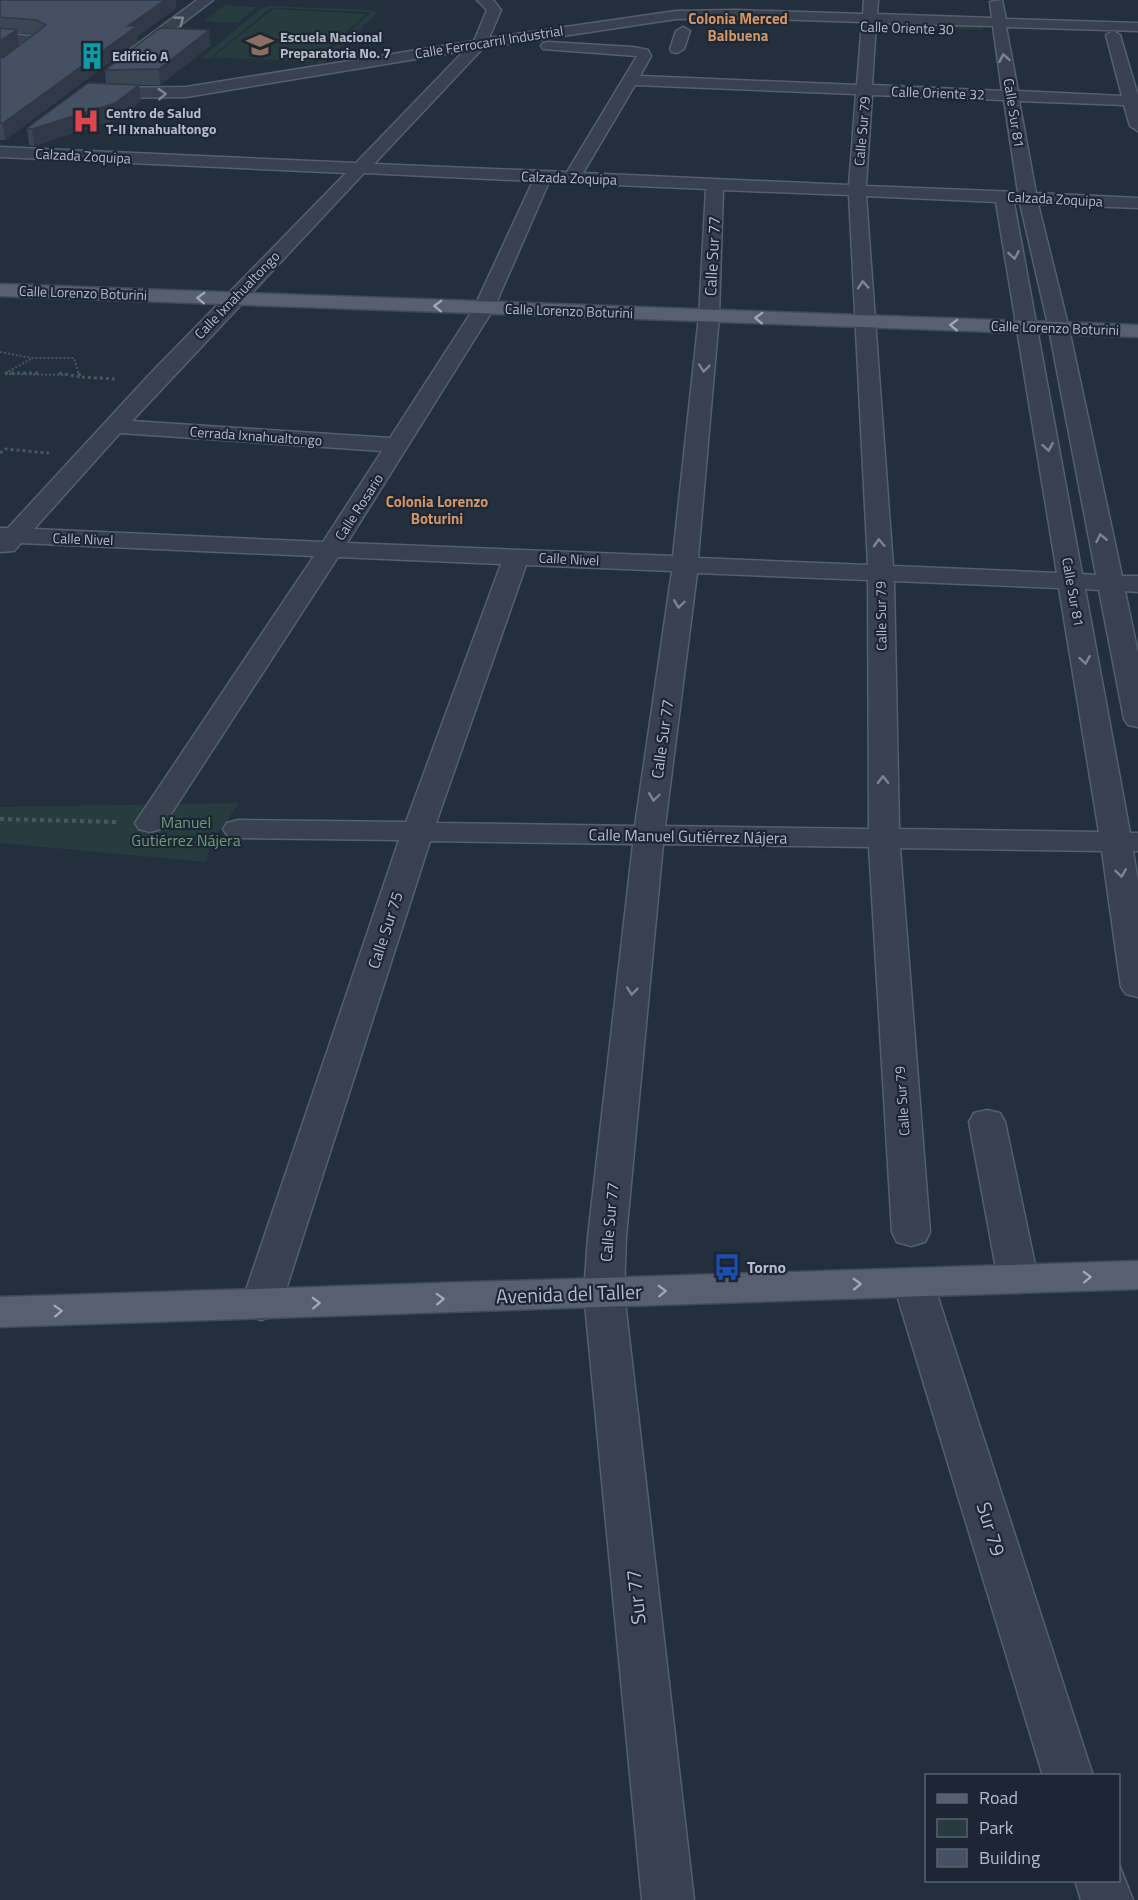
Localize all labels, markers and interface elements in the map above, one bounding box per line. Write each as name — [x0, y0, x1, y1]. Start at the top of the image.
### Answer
district label: Colonia Merced Balbuena — [688, 7, 788, 47]
street label: Calle Oriente 30 — [860, 15, 954, 40]
one-way arrow — [173, 16, 184, 27]
street label: Calle Ferrocarril Industrial — [413, 19, 565, 64]
place label: Escuela Nacional Preparatoria No. 7 — [280, 26, 391, 63]
school or university icon: Escuela Nacional Preparatoria No. 7 — [245, 30, 275, 60]
building icon: Edificio A — [77, 41, 107, 71]
place label: Edificio A — [112, 45, 169, 66]
one-way arrow — [999, 53, 1011, 62]
street label: Calle Sur 81 — [999, 77, 1030, 149]
street label: Calle Oriente 32 — [891, 80, 985, 105]
one-way arrow — [157, 87, 166, 100]
street label: Calle Sur 79 — [848, 95, 875, 167]
place label: Centro de Salud T-II Ixnahualtongo — [106, 102, 217, 139]
hospital icon: Centro de Salud T-II Ixnahualtongo — [71, 106, 101, 136]
street label: Calzada Zoquipa — [35, 143, 131, 168]
street label: Calzada Zoquipa — [521, 165, 617, 190]
street label: Calzada Zoquipa — [1007, 186, 1103, 211]
street label: Calle Sur 77 — [698, 215, 726, 297]
street label: Calle Ixnahualtongo — [189, 246, 284, 343]
one-way arrow — [1007, 249, 1020, 259]
street label: Calle Lorenzo Boturini — [19, 280, 147, 305]
one-way arrow — [857, 281, 870, 290]
one-way arrow — [197, 291, 206, 304]
street label: Calle Lorenzo Boturini — [505, 298, 633, 323]
one-way arrow — [433, 300, 442, 313]
one-way arrow — [754, 311, 763, 324]
street label: Calle Lorenzo Boturini — [991, 315, 1119, 340]
one-way arrow — [949, 318, 958, 331]
one-way arrow — [698, 364, 711, 373]
street label: Cerrada Ixnahualtongo — [189, 420, 323, 451]
one-way arrow — [1041, 441, 1054, 451]
street label: Calle Rosario — [329, 469, 388, 544]
district label: Colonia Lorenzo Boturini — [386, 490, 488, 530]
street label: Calle Nivel — [52, 527, 114, 550]
one-way arrow — [1095, 533, 1108, 543]
one-way arrow — [872, 538, 885, 547]
street label: Calle Nivel — [538, 546, 600, 571]
street label: Calle Sur 81 — [1057, 556, 1090, 628]
street label: Calle Sur 79 — [869, 581, 892, 651]
one-way arrow — [674, 600, 686, 609]
one-way arrow — [1078, 654, 1091, 664]
street label: Calle Sur 77 — [645, 698, 679, 780]
one-way arrow — [877, 775, 889, 784]
one-way arrow — [648, 793, 660, 802]
park label: Manuel Gutiérrez Nájera — [131, 810, 241, 852]
street label: Calle Manuel Gutiérrez Nájera — [588, 822, 788, 850]
one-way arrow — [1115, 868, 1127, 877]
street label: Calle Sur 75 — [361, 888, 409, 972]
one-way arrow — [626, 987, 639, 996]
street label: Calle Sur 79 — [889, 1065, 914, 1137]
street label: Calle Sur 77 — [594, 1181, 624, 1263]
bus stop icon: Torno — [712, 1252, 742, 1282]
place label: Torno — [747, 1255, 786, 1279]
one-way arrow — [1082, 1270, 1091, 1283]
street label: Avenida del Taller — [496, 1275, 643, 1312]
one-way arrow — [853, 1278, 862, 1291]
one-way arrow — [658, 1285, 667, 1297]
one-way arrow — [436, 1292, 445, 1305]
one-way arrow — [312, 1297, 321, 1309]
one-way arrow — [54, 1304, 63, 1317]
street label: Sur 79 — [969, 1498, 1014, 1560]
street label: Sur 77 — [617, 1568, 654, 1626]
legend — [925, 1774, 1120, 1882]
text: Road — [979, 1784, 1018, 1811]
text: Park — [979, 1814, 1014, 1841]
text: Building — [979, 1844, 1040, 1871]

